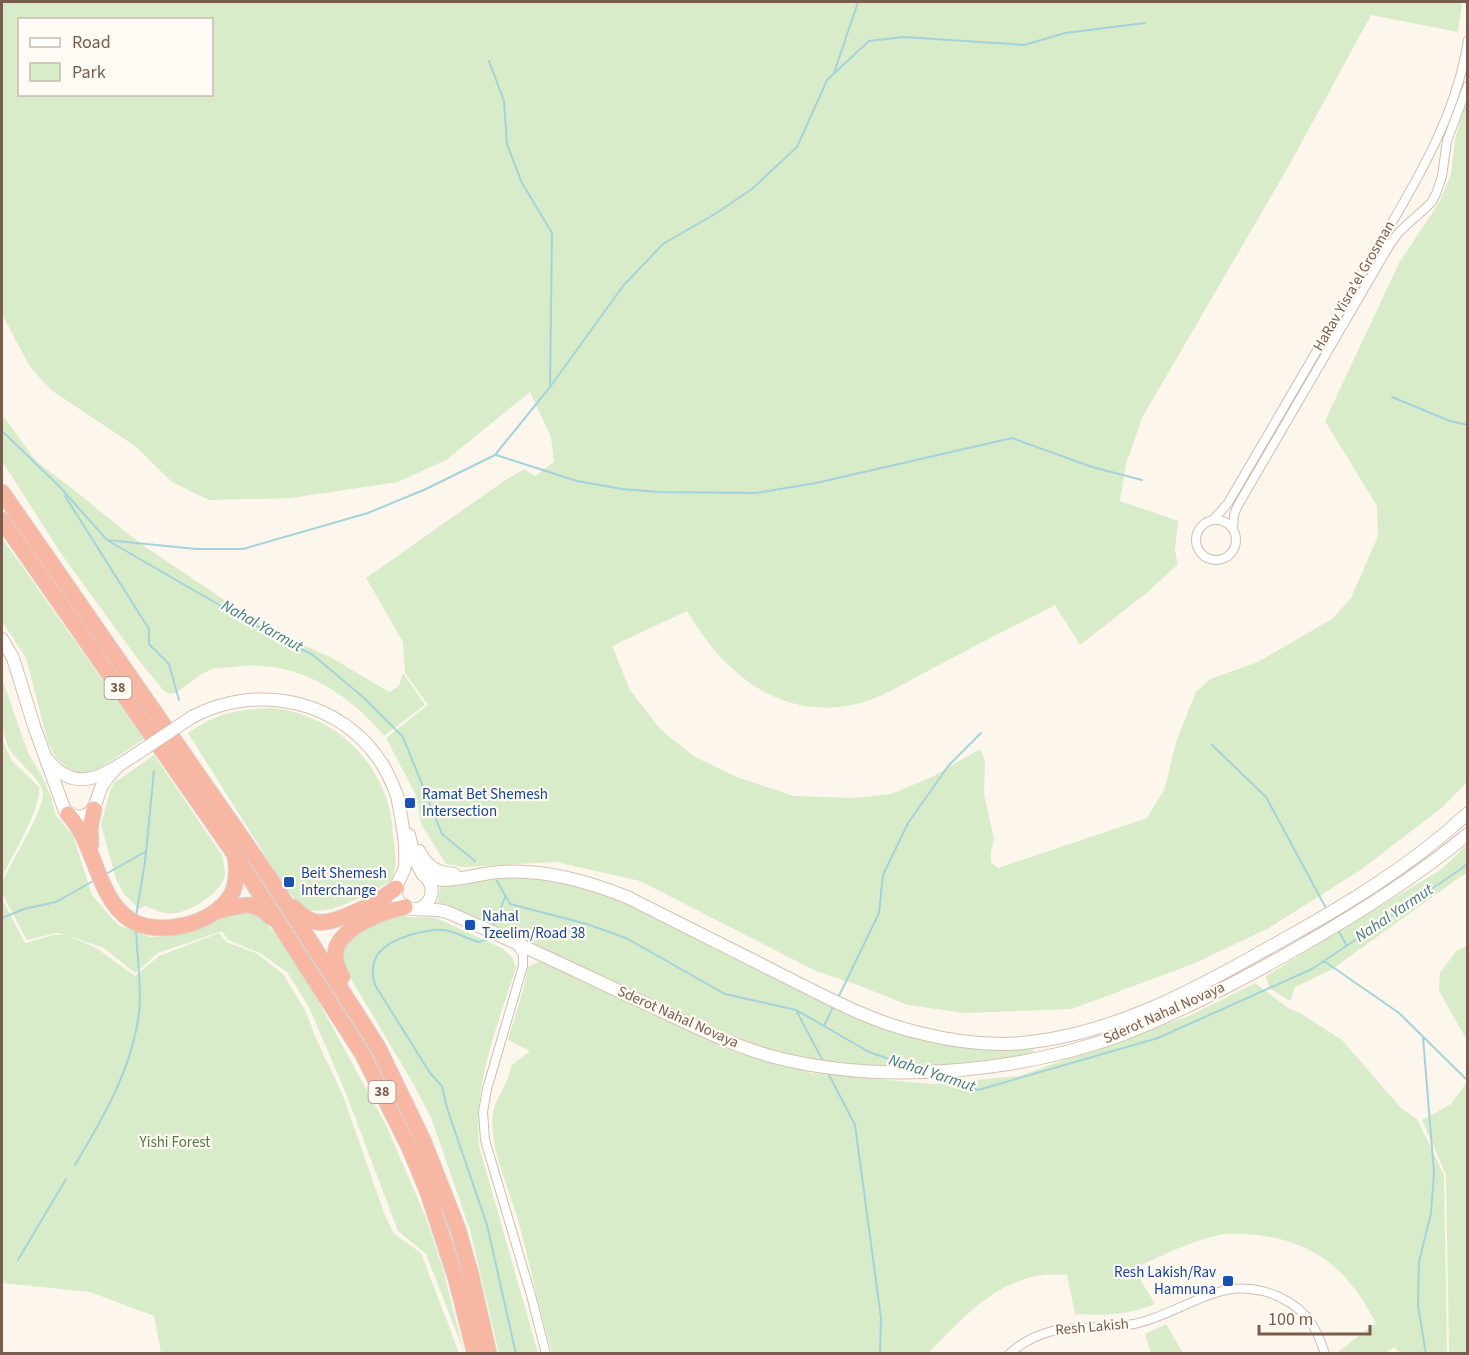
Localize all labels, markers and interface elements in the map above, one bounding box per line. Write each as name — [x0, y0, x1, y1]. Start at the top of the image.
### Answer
legend — [18, 18, 213, 96]
text: Road — [72, 30, 111, 55]
text: Park — [72, 60, 106, 85]
street label: HaRav Yisra'el Grosman — [1308, 217, 1400, 355]
water label: Nahal Yarmut — [217, 595, 307, 658]
road number: 38 — [104, 677, 132, 699]
place label: Ramat Bet Shemesh Intersection — [422, 784, 548, 822]
marker: Ramat Bet Shemesh Intersection — [403, 796, 417, 810]
place label: Beit Shemesh Interchange — [301, 863, 387, 901]
marker: Beit Shemesh Interchange — [282, 875, 296, 889]
water label: Nahal Yarmut — [1351, 878, 1438, 947]
place label: Nahal Tzeelim/Road 38 — [482, 906, 585, 944]
marker: Nahal Tzeelim/Road 38 — [463, 918, 477, 932]
street label: Sderot Nahal Novaya — [1100, 977, 1228, 1049]
street label: Sderot Nahal Novaya — [614, 981, 742, 1053]
water label: Nahal Yarmut — [886, 1049, 979, 1098]
road number: 38 — [368, 1081, 395, 1103]
park label: Yishi Forest — [139, 1132, 210, 1153]
place label: Resh Lakish/Rav Hamnuna — [1114, 1262, 1216, 1300]
marker: Resh Lakish/Rav Hamnuna — [1221, 1274, 1235, 1288]
scale bar — [1259, 1298, 1370, 1336]
text: 100 m — [1268, 1307, 1313, 1332]
street label: Resh Lakish — [1054, 1313, 1130, 1341]

